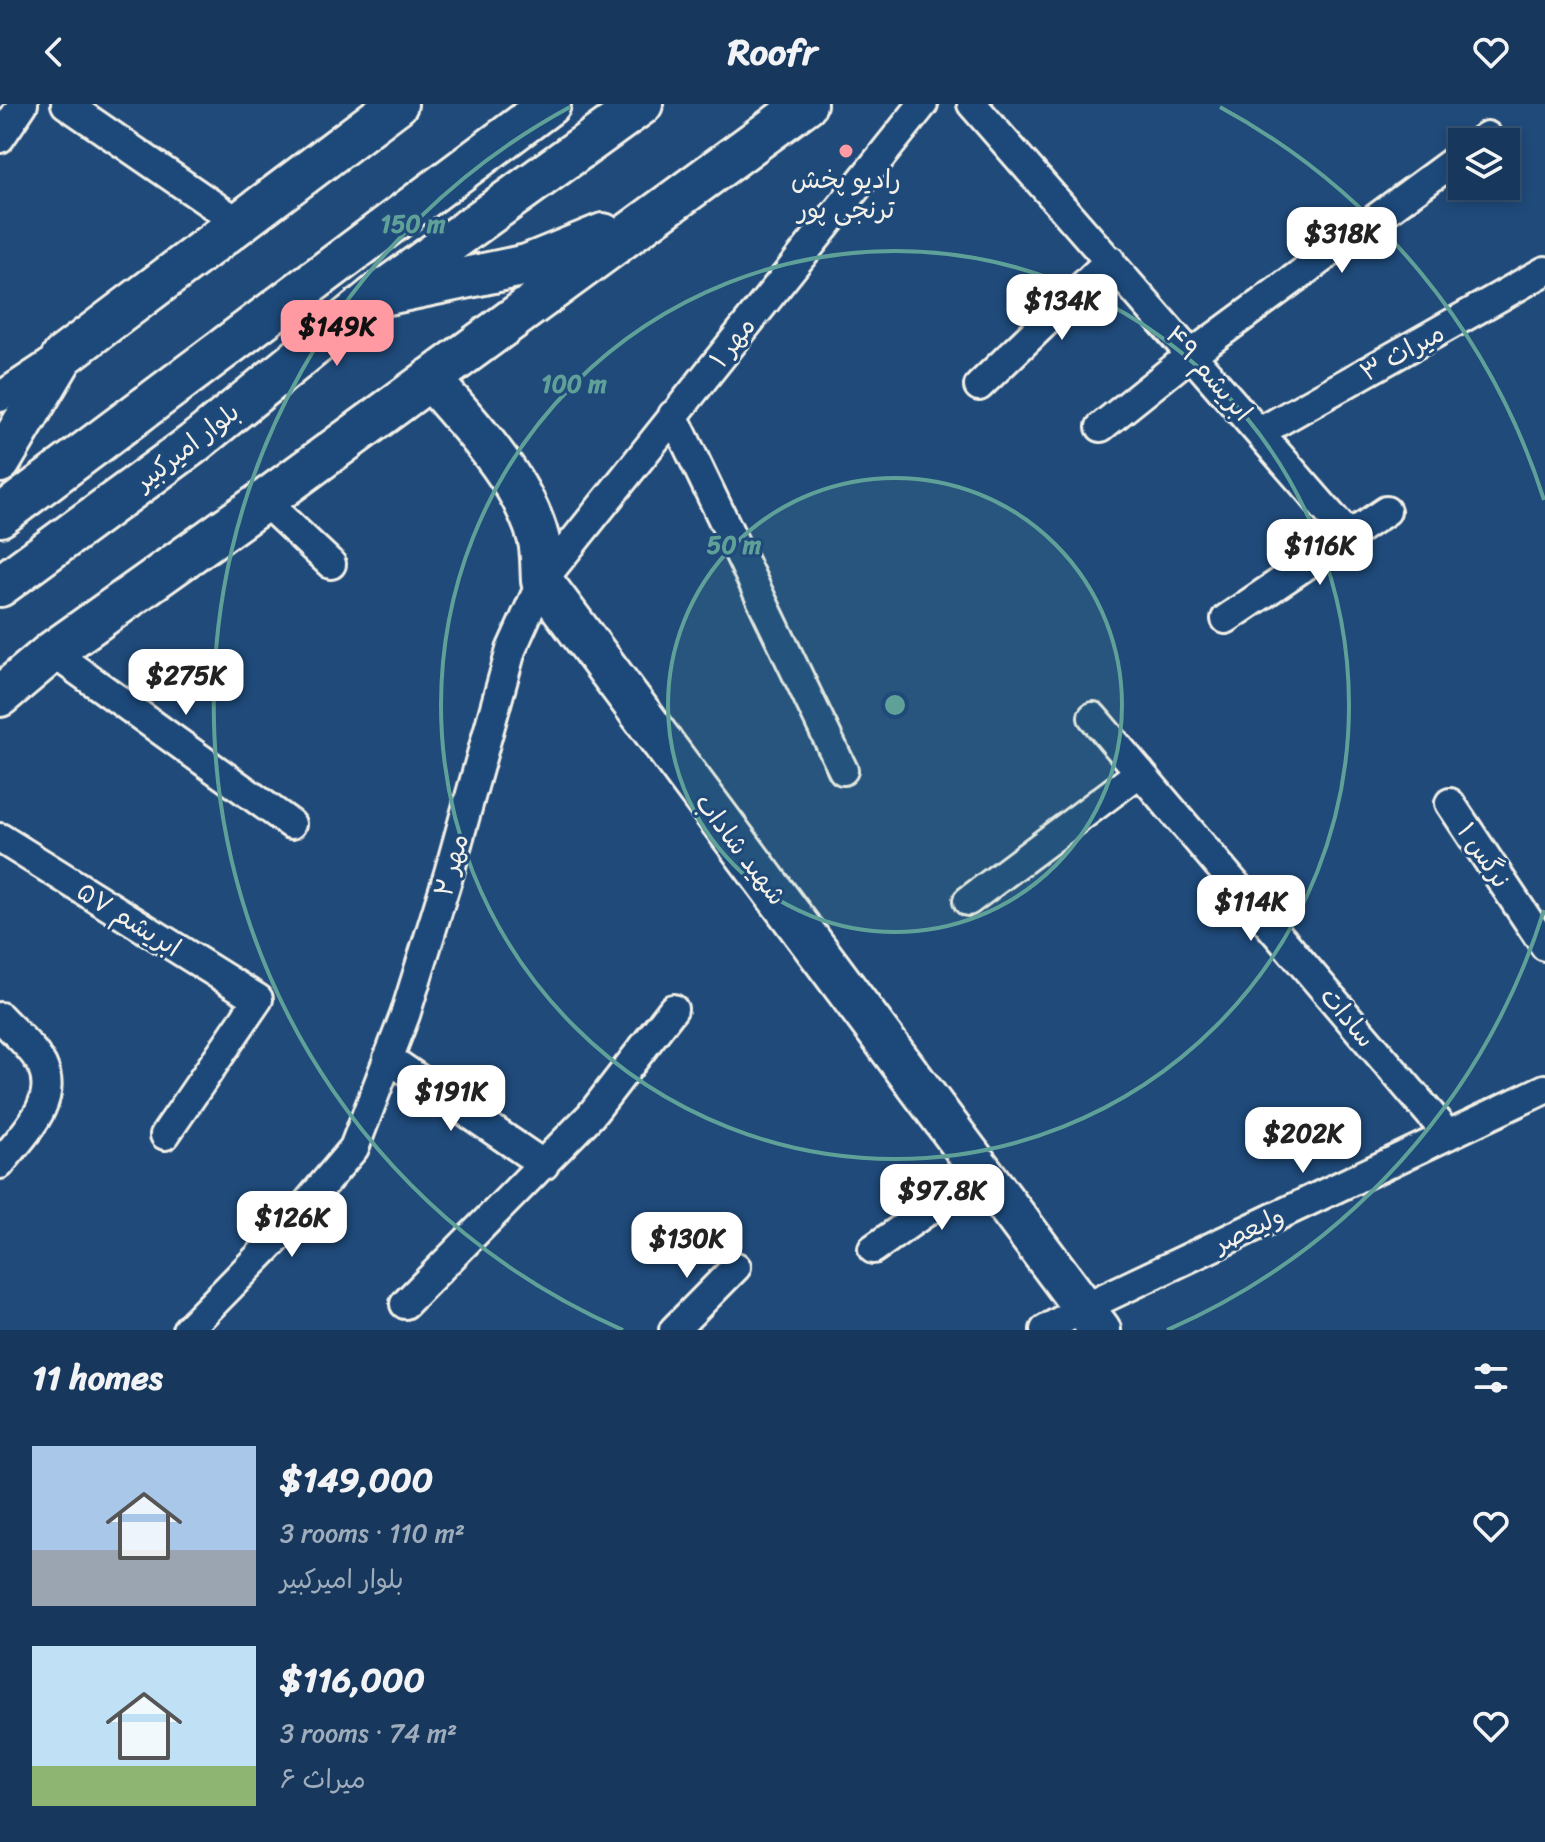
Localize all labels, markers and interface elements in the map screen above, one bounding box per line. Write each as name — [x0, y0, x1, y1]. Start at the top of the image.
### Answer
text: Roofr — [728, 20, 817, 84]
icon: back — [32, 30, 76, 74]
icon: heart — [1469, 30, 1513, 74]
map controls — [1448, 128, 1520, 200]
button: layers — [1448, 128, 1520, 200]
marker: رادیو پخش ترنجی پور — [837, 142, 855, 160]
place label: رادیو پخش ترنجی پور — [791, 156, 901, 232]
text: 150 m — [381, 203, 446, 245]
pin: $318K — [1286, 207, 1398, 275]
text: $318K — [1305, 210, 1379, 256]
pin: $134K — [1006, 274, 1118, 342]
text: $134K — [1025, 277, 1099, 323]
pin: $149K — [281, 300, 393, 368]
text: $149K — [299, 303, 375, 349]
street label: مهر ۱ — [697, 306, 767, 378]
street label: میراث ۳ — [1351, 310, 1453, 394]
street label: ابریشم ۴۹ — [1153, 314, 1265, 432]
text: 100 m — [541, 363, 607, 405]
street label: بلوار امیرکبیر — [123, 390, 250, 503]
pin: $116K — [1264, 519, 1376, 587]
text: $116K — [1285, 522, 1355, 568]
text: 50 m — [707, 524, 762, 566]
pin: $275K — [130, 649, 242, 717]
text: $275K — [146, 652, 226, 698]
centre of rings — [881, 691, 909, 719]
street label: شهید شاداب — [683, 782, 799, 916]
street label: نرگس ۱ — [1445, 812, 1523, 898]
street label: مهر ۲ — [420, 828, 482, 902]
street label: ابریشم ۵۷ — [67, 869, 191, 969]
pin: $114K — [1195, 875, 1307, 943]
text: $114K — [1215, 878, 1287, 924]
street label: سادات — [1308, 976, 1388, 1058]
pin: $191K — [395, 1065, 507, 1133]
text: $191K — [415, 1068, 487, 1114]
pin: $202K — [1247, 1107, 1359, 1175]
text: $202K — [1263, 1110, 1343, 1156]
pin: $97.8K — [877, 1164, 1007, 1232]
text: $97.8K — [898, 1167, 986, 1213]
pin: $126K — [236, 1191, 348, 1259]
street label: ولیعصر — [1204, 1193, 1292, 1266]
text: $126K — [255, 1194, 329, 1240]
pin: $130K — [631, 1212, 743, 1280]
text: $130K — [649, 1215, 725, 1261]
text: 11 homes — [32, 1348, 163, 1408]
icon: filters — [1469, 1356, 1513, 1400]
text: $149,000 — [280, 1450, 433, 1510]
icon: home — [96, 1478, 192, 1574]
icon: heart — [1469, 1504, 1513, 1548]
text: 3 rooms · 110 m² — [280, 1510, 465, 1556]
text: بلوار امیرکبیر — [280, 1556, 404, 1602]
text: $116,000 — [280, 1650, 425, 1710]
icon: home — [96, 1678, 192, 1774]
icon: heart — [1469, 1704, 1513, 1748]
text: 3 rooms · 74 m² — [280, 1710, 457, 1756]
text: میراث ۶ — [280, 1756, 366, 1802]

